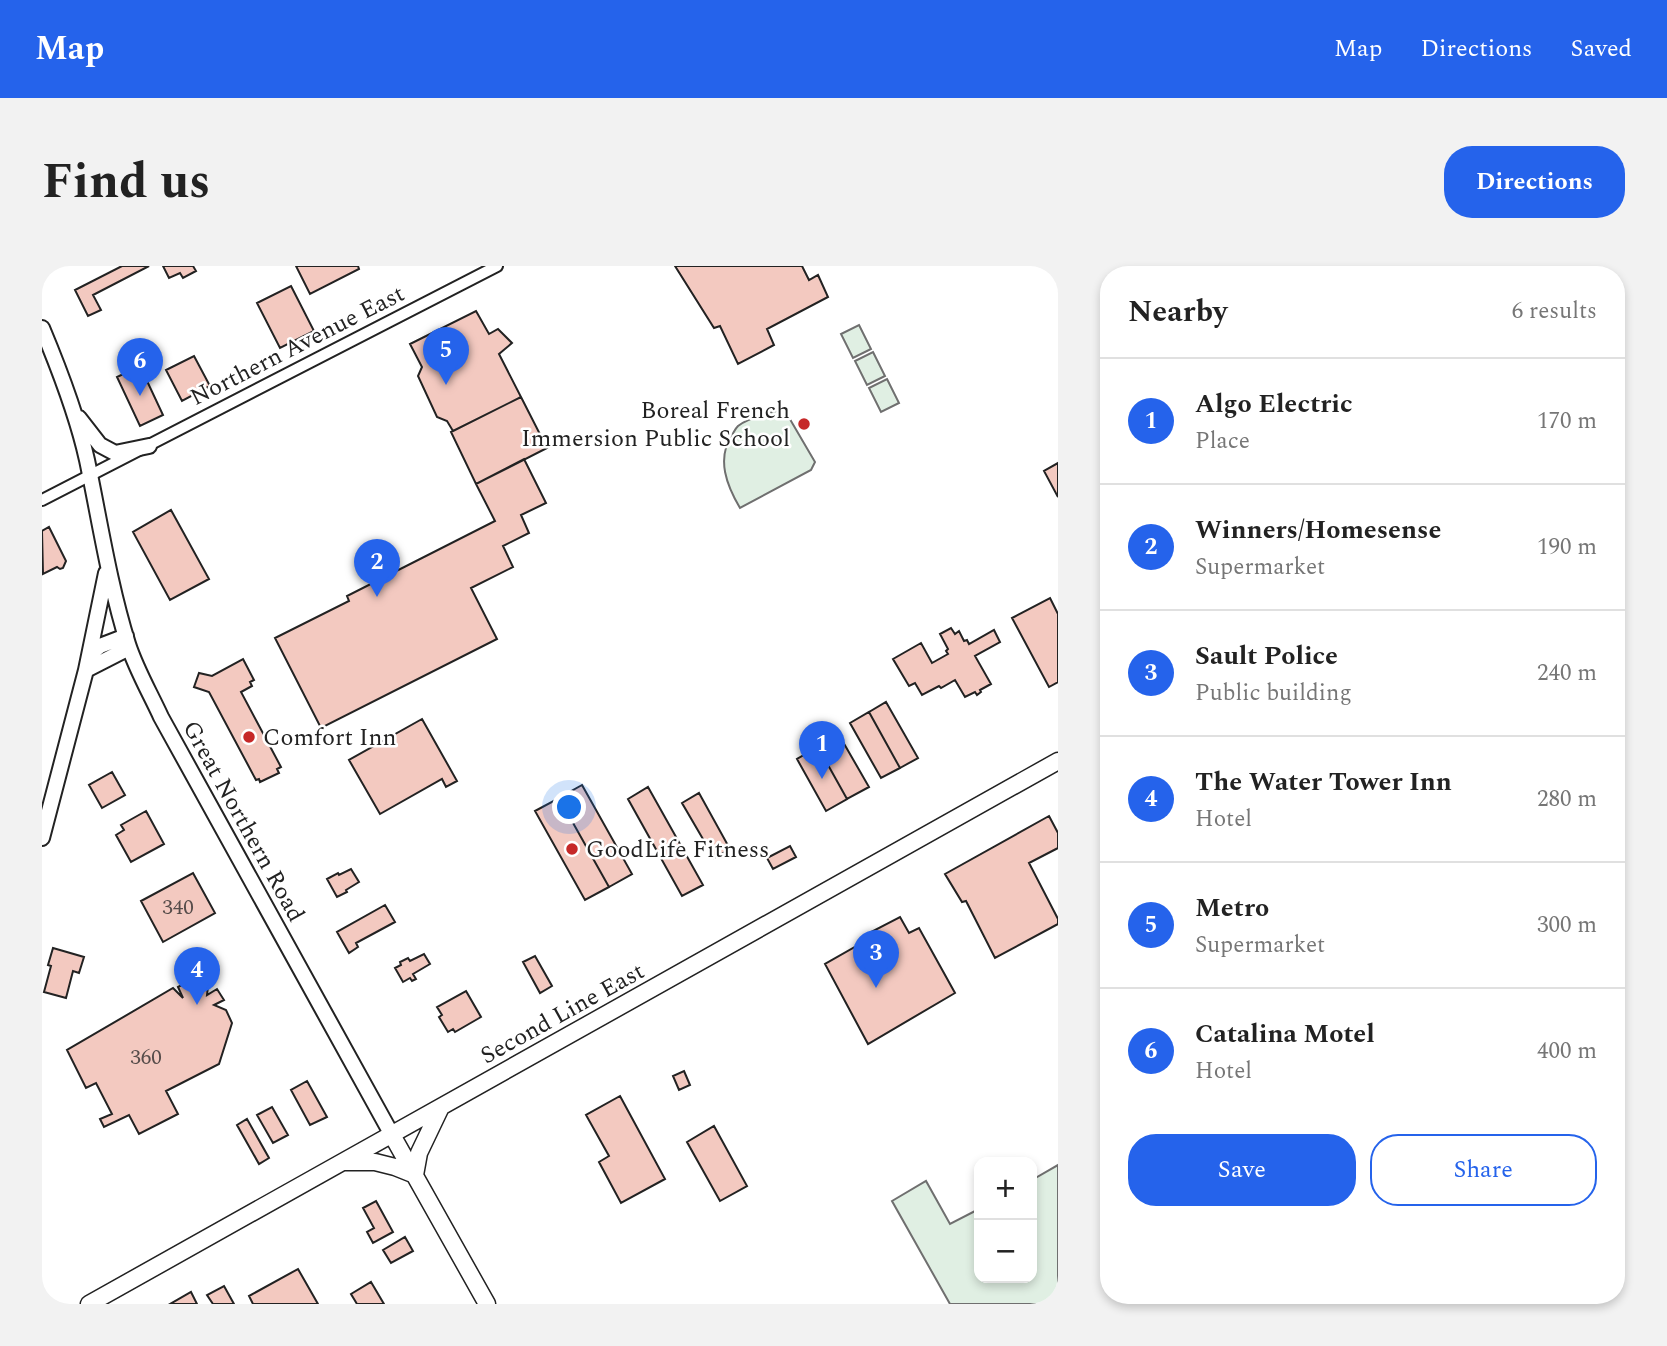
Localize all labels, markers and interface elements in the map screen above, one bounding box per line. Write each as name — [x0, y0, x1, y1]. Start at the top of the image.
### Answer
text: Map — [35, 24, 104, 74]
text: Map — [1334, 31, 1382, 67]
text: Directions — [1420, 31, 1532, 67]
text: Saved — [1570, 31, 1632, 67]
text: Find us — [42, 145, 210, 220]
button: Directions — [1444, 146, 1625, 218]
street label: Northern Avenue East — [184, 276, 411, 416]
text: Nearby — [1128, 289, 1227, 335]
text: 6 results — [1512, 294, 1597, 329]
pin: 5 — [423, 327, 469, 385]
pin: 6 — [117, 338, 163, 396]
text: Algo Electric — [1195, 384, 1353, 424]
place label: Boreal French Immersion Public School — [521, 393, 790, 457]
text: 1 — [1145, 404, 1157, 439]
text: 170 m — [1537, 404, 1597, 439]
marker: Boreal French Immersion Public School — [796, 416, 812, 432]
text: Place — [1195, 424, 1250, 459]
text: Winners/Homesense — [1195, 510, 1441, 550]
text: 2 — [1145, 530, 1157, 565]
text: 190 m — [1537, 530, 1597, 565]
pin: 2 — [354, 539, 400, 597]
text: Supermarket — [1195, 550, 1325, 585]
text: Sault Police — [1195, 636, 1338, 676]
text: 3 — [1145, 656, 1157, 691]
text: 240 m — [1537, 656, 1597, 691]
text: Public building — [1195, 676, 1352, 711]
street label: Great Northern Road — [173, 714, 313, 929]
place label: Comfort Inn — [263, 720, 396, 756]
pin: 1 — [799, 721, 845, 779]
marker: Comfort Inn — [241, 729, 257, 745]
text: The Water Tower Inn — [1195, 762, 1452, 802]
text: 4 — [1145, 782, 1157, 817]
text: 280 m — [1537, 782, 1597, 817]
your location — [552, 790, 586, 824]
text: Hotel — [1195, 802, 1252, 837]
place label: GoodLife Fitness — [586, 832, 769, 868]
marker: GoodLife Fitness — [564, 841, 580, 857]
text: Metro — [1195, 888, 1269, 928]
house number: 340 — [162, 892, 194, 924]
text: 5 — [1145, 908, 1157, 943]
text: 300 m — [1537, 908, 1597, 943]
text: Supermarket — [1195, 928, 1325, 963]
pin: 3 — [853, 930, 899, 988]
pin: 4 — [174, 947, 220, 1005]
street label: Second Line East — [474, 954, 651, 1074]
text: Catalina Motel — [1195, 1014, 1375, 1054]
text: 6 — [1145, 1034, 1157, 1069]
text: 400 m — [1537, 1034, 1597, 1069]
house number: 360 — [130, 1042, 162, 1074]
text: Hotel — [1195, 1054, 1252, 1089]
button: Save — [1128, 1134, 1356, 1206]
button: Share — [1370, 1134, 1597, 1206]
map controls — [974, 1157, 1037, 1283]
button: + — [974, 1157, 1037, 1220]
button: − — [974, 1220, 1037, 1283]

